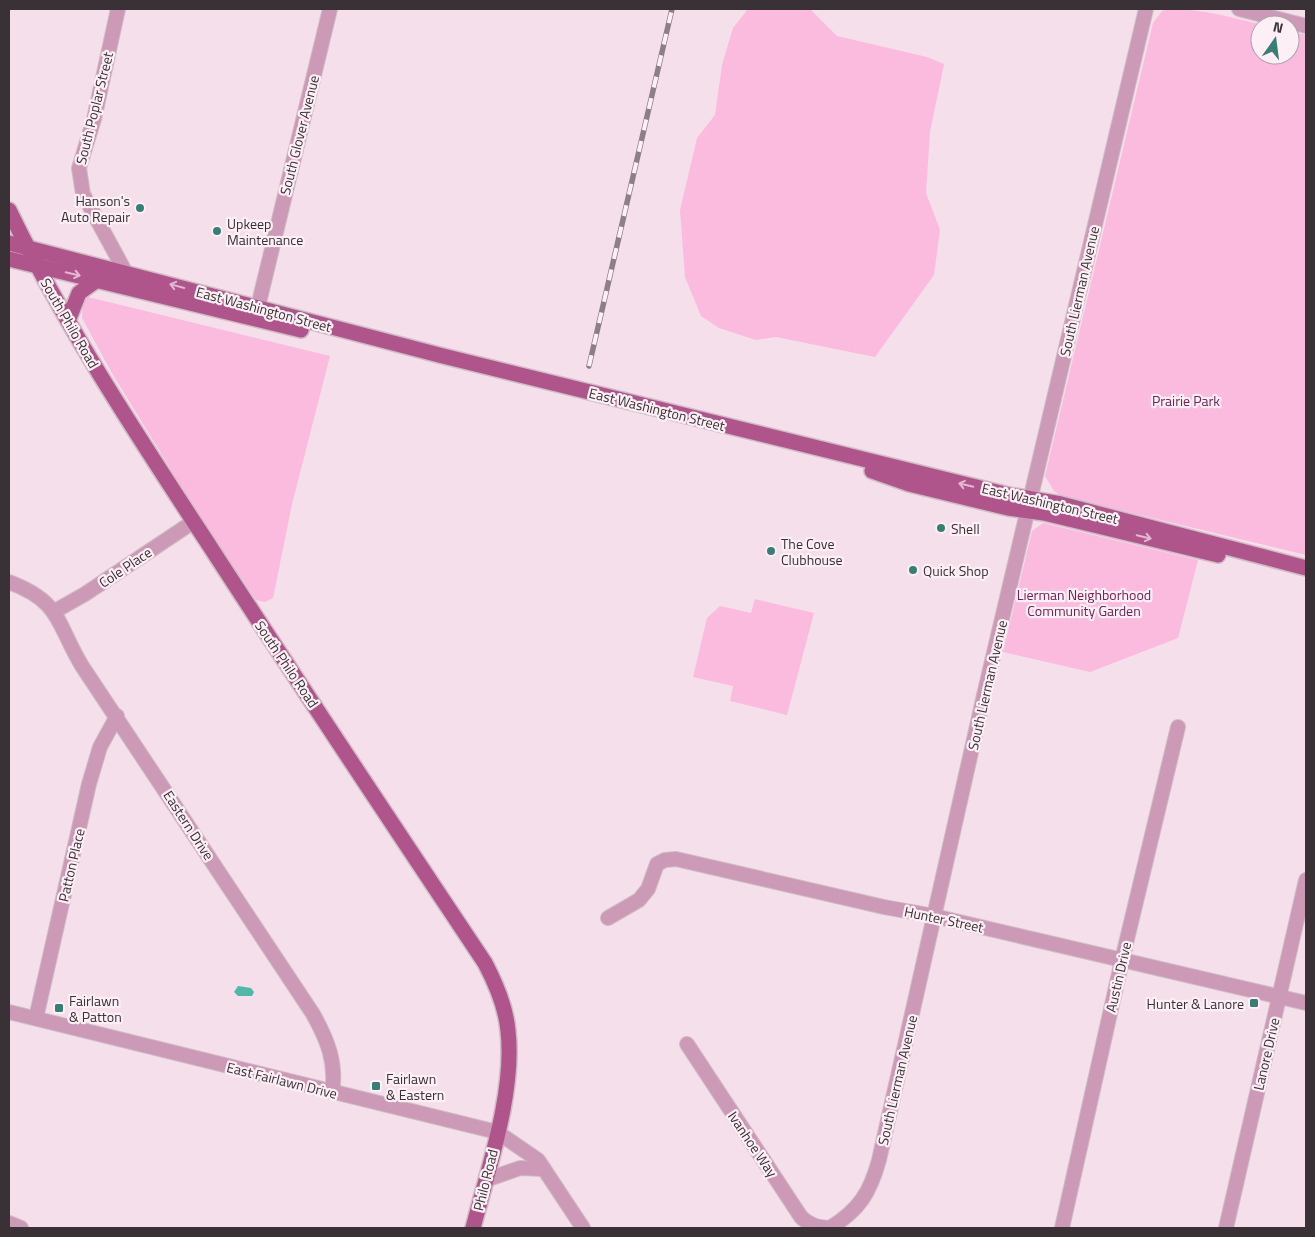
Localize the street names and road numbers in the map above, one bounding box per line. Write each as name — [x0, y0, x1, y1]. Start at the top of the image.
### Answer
street label: South Poplar Street — [70, 49, 118, 166]
street label: South Glover Avenue — [274, 73, 324, 197]
street label: South Lierman Avenue — [1054, 224, 1104, 358]
street label: South Philo Road — [36, 274, 104, 372]
street label: East Washington Street — [194, 281, 334, 337]
street label: East Washington Street — [587, 382, 727, 436]
street label: East Washington Street — [980, 477, 1120, 529]
street label: Cole Place — [94, 542, 156, 592]
street label: South Philo Road — [250, 616, 324, 712]
street label: South Lierman Avenue — [962, 618, 1012, 752]
street label: Eastern Drive — [159, 786, 219, 864]
street label: Patton Place — [52, 826, 90, 904]
street label: Hunter Street — [903, 900, 986, 938]
street label: Austin Drive — [1100, 940, 1136, 1014]
street label: South Lierman Avenue — [872, 1013, 922, 1147]
street label: Lanore Drive — [1247, 1016, 1285, 1092]
street label: East Fairlawn Drive — [225, 1056, 339, 1104]
street label: Ivanhoe Way — [723, 1107, 783, 1181]
street label: Philo Road — [467, 1147, 503, 1213]

